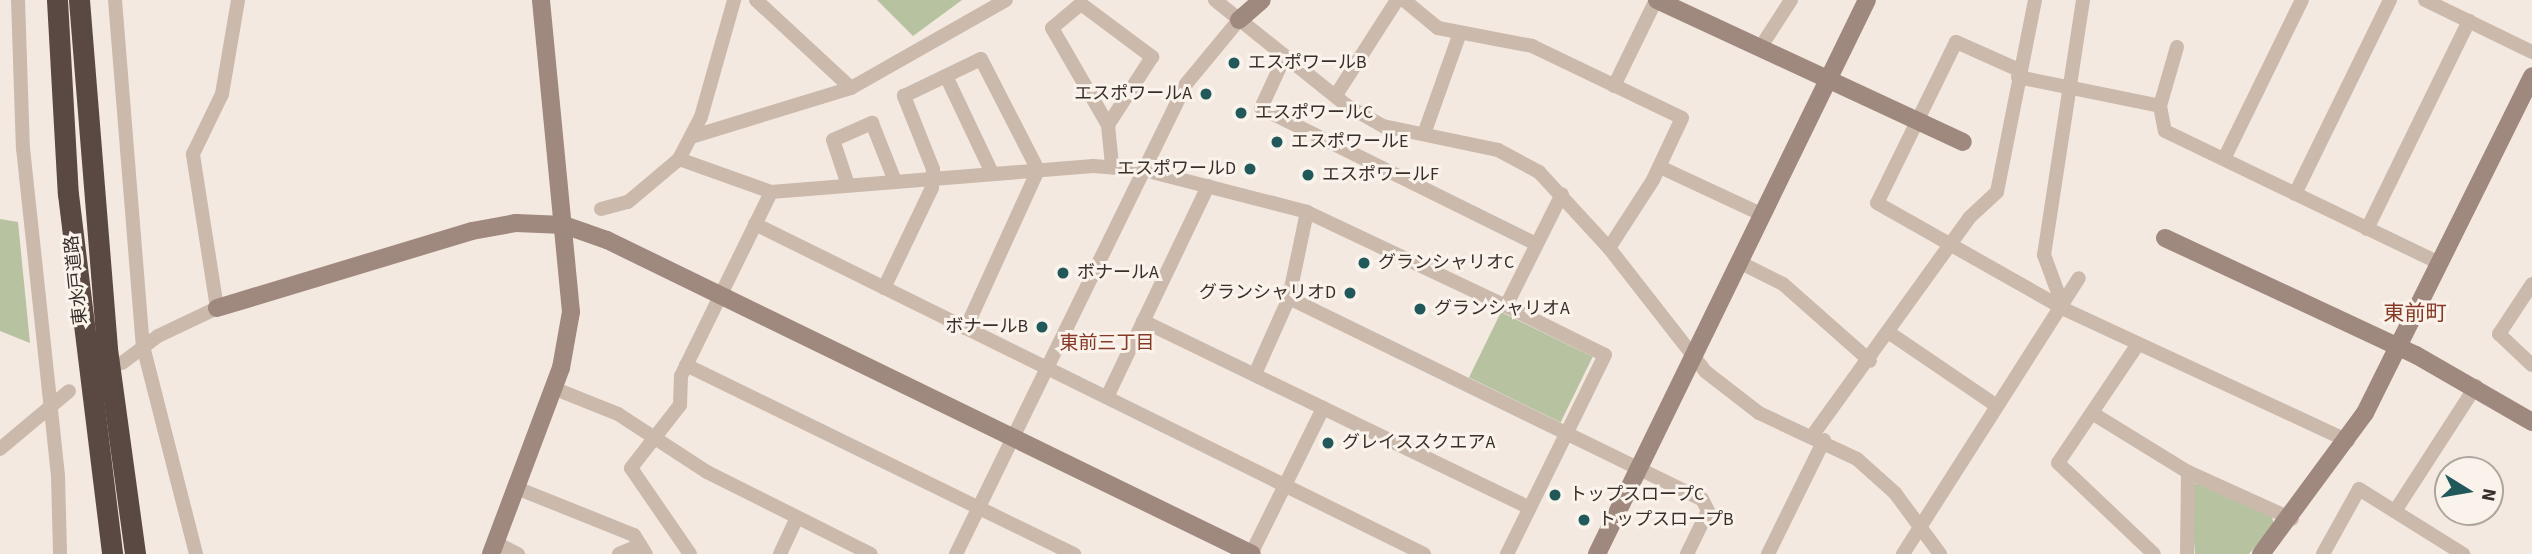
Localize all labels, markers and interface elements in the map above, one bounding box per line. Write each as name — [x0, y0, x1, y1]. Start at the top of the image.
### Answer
place label: エスポワールB — [1248, 52, 1367, 74]
marker: エスポワールB — [1226, 55, 1242, 71]
place label: エスポワールA — [1074, 83, 1192, 105]
marker: エスポワールA — [1198, 86, 1214, 102]
place label: エスポワールC — [1255, 102, 1373, 124]
marker: エスポワールC — [1233, 105, 1249, 121]
place label: エスポワールE — [1291, 131, 1408, 153]
marker: エスポワールE — [1269, 134, 1285, 150]
place label: エスポワールD — [1117, 158, 1236, 180]
marker: エスポワールD — [1242, 161, 1258, 177]
place label: エスポワールF — [1322, 164, 1439, 186]
marker: エスポワールF — [1300, 167, 1316, 183]
street label: 東水戸道路 — [62, 234, 92, 326]
place label: グランシャリオC — [1378, 252, 1514, 274]
marker: グランシャリオC — [1356, 255, 1372, 271]
place label: ボナールA — [1077, 262, 1159, 284]
marker: ボナールA — [1055, 265, 1071, 281]
place label: グランシャリオD — [1199, 282, 1336, 304]
marker: グランシャリオD — [1342, 285, 1358, 301]
place label: グランシャリオA — [1434, 298, 1570, 320]
district label: 東前町 — [2384, 300, 2446, 326]
marker: グランシャリオA — [1412, 301, 1428, 317]
place label: ボナールB — [945, 316, 1028, 338]
marker: ボナールB — [1034, 319, 1050, 335]
district label: 東前三丁目 — [1060, 333, 1154, 355]
place label: グレイススクエアA — [1342, 432, 1496, 454]
marker: グレイススクエアA — [1320, 435, 1336, 451]
north arrow — [2434, 456, 2504, 526]
place label: トップスロープC — [1569, 484, 1705, 506]
text: N — [2474, 486, 2503, 503]
marker: トップスロープC — [1547, 487, 1563, 503]
place label: トップスロープB — [1598, 509, 1735, 531]
marker: トップスロープB — [1576, 512, 1592, 528]

